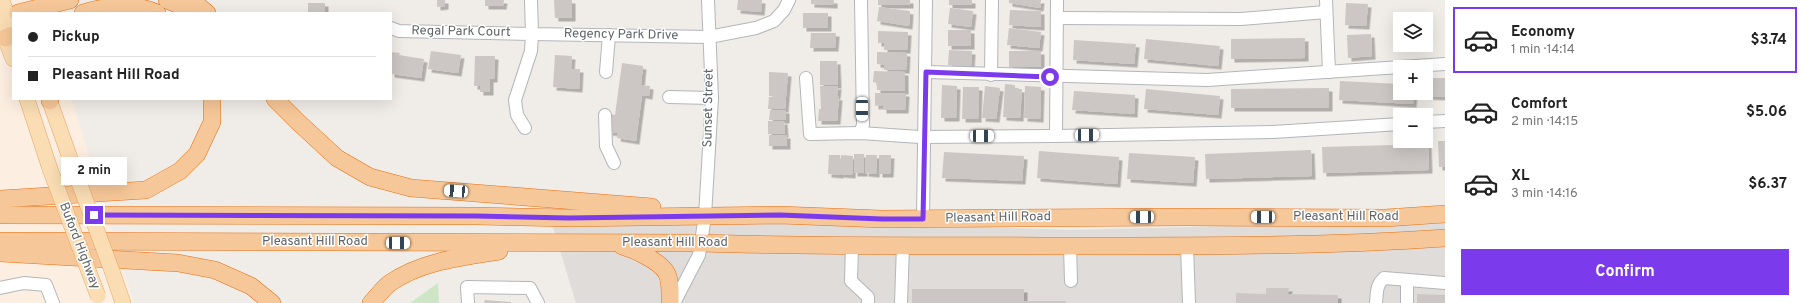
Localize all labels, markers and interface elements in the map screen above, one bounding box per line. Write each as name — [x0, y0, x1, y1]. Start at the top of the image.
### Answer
map controls — [1393, 12, 1433, 148]
button: layers — [1393, 12, 1433, 52]
icon: car — [1463, 22, 1499, 58]
street label: Regal Park Court — [411, 23, 511, 41]
text: Economy — [1511, 23, 1575, 42]
street label: Regency Park Drive — [564, 26, 678, 44]
text: Pickup — [52, 28, 100, 47]
text: $3.74 — [1750, 31, 1787, 50]
text: 1 min · 14:14 — [1511, 42, 1575, 58]
button: + — [1393, 60, 1433, 100]
text: Pleasant Hill Road — [52, 66, 180, 85]
street label: Sunset Street — [700, 68, 718, 148]
route start — [1041, 68, 1059, 86]
icon: car — [1463, 94, 1499, 130]
text: Comfort — [1511, 95, 1568, 114]
car — [856, 97, 868, 121]
text: $5.06 — [1746, 103, 1787, 122]
button: − — [1393, 108, 1433, 148]
text: 2 min · 14:15 — [1511, 114, 1578, 130]
car — [1075, 129, 1099, 141]
car — [970, 130, 994, 142]
callout: 2 min — [61, 157, 127, 185]
text: 2 min — [77, 163, 111, 179]
icon: car — [1463, 166, 1499, 202]
text: XL — [1511, 167, 1529, 186]
text: $6.37 — [1748, 175, 1787, 194]
car — [444, 184, 468, 198]
text: 3 min · 14:16 — [1511, 186, 1578, 202]
street label: Buford Highway — [55, 200, 103, 292]
route end — [85, 206, 103, 224]
street label: Pleasant Hill Road — [945, 209, 1051, 227]
street label: Pleasant Hill Road — [1293, 209, 1399, 225]
car — [1130, 211, 1154, 223]
car — [1251, 211, 1275, 223]
street label: Pleasant Hill Road — [262, 234, 368, 250]
street label: Pleasant Hill Road — [622, 235, 728, 251]
car — [386, 237, 410, 249]
button: Confirm — [1461, 249, 1789, 295]

